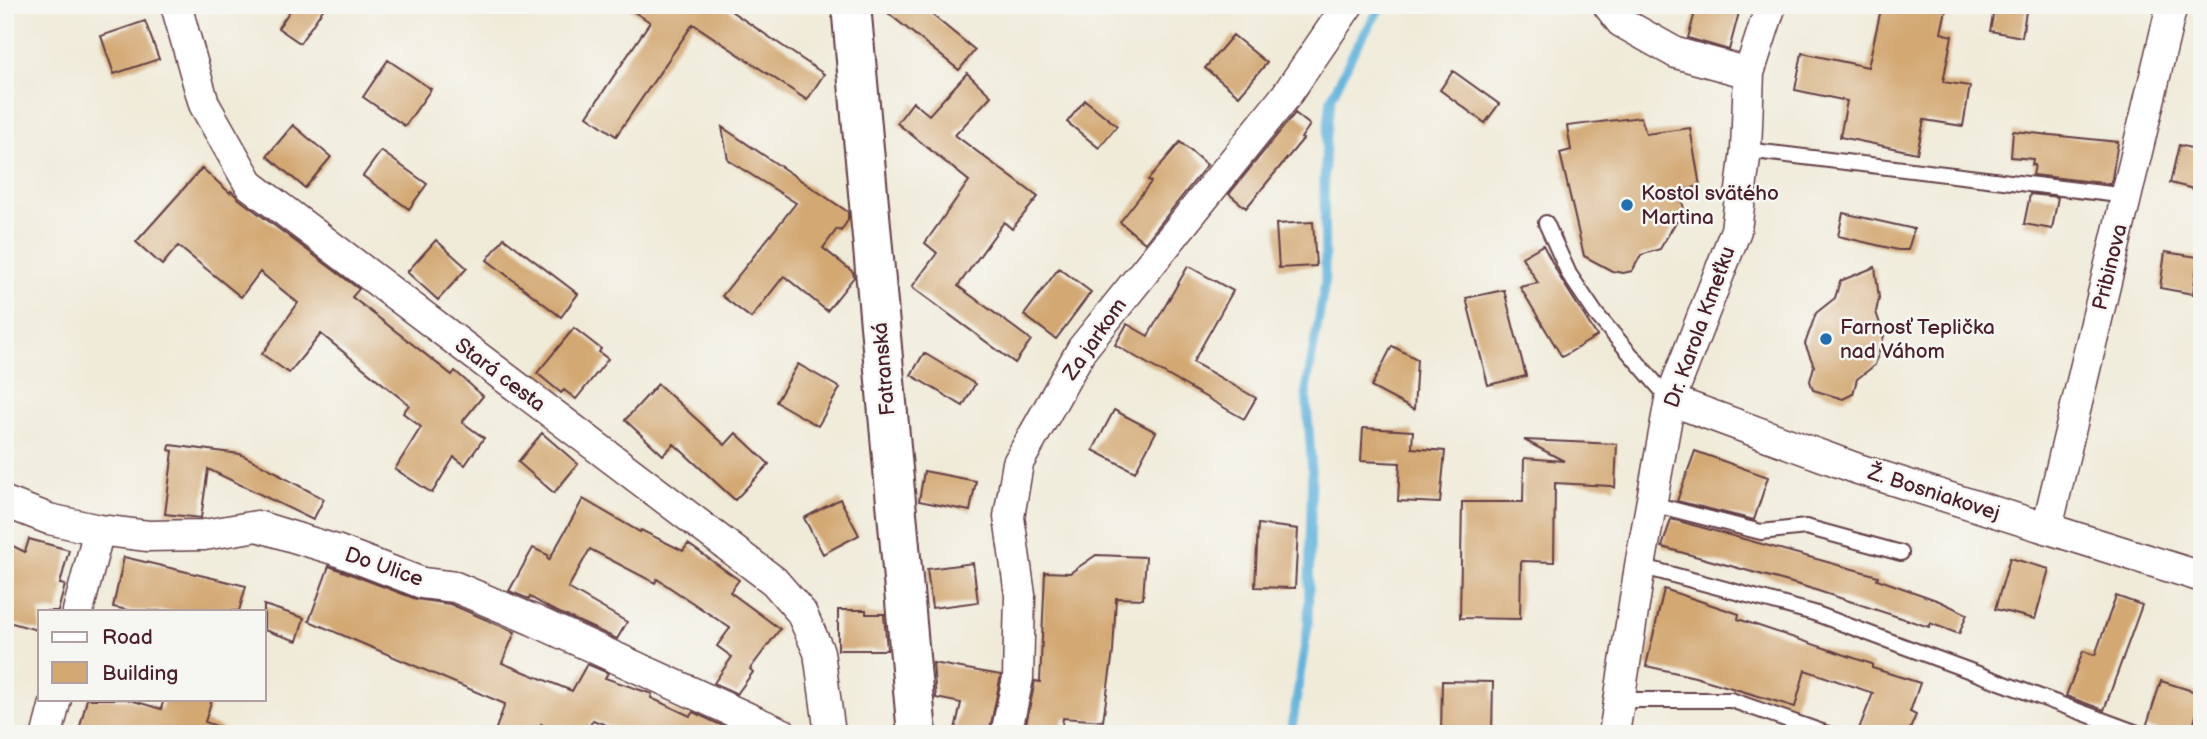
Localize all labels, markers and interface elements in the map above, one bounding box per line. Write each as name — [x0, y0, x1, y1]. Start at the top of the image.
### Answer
place label: Kostol svätého Martina — [1641, 181, 1779, 230]
marker: Kostol svätého Martina — [1619, 197, 1635, 213]
street label: Pribinova — [2087, 221, 2133, 313]
street label: Dr. Karola Kmeťku — [1659, 243, 1741, 411]
street label: Za jarkom — [1057, 293, 1132, 386]
place label: Farnosť Teplička nad Váhom — [1840, 315, 1995, 364]
street label: Fatranská — [867, 321, 901, 417]
marker: Farnosť Teplička nad Váhom — [1818, 331, 1834, 347]
street label: Stará cesta — [450, 333, 550, 417]
street label: Ž. Bosniakovej — [1864, 460, 2003, 526]
street label: Do Ulice — [342, 542, 426, 592]
legend — [38, 610, 266, 700]
text: Road — [102, 625, 153, 650]
text: Building — [102, 661, 178, 686]

